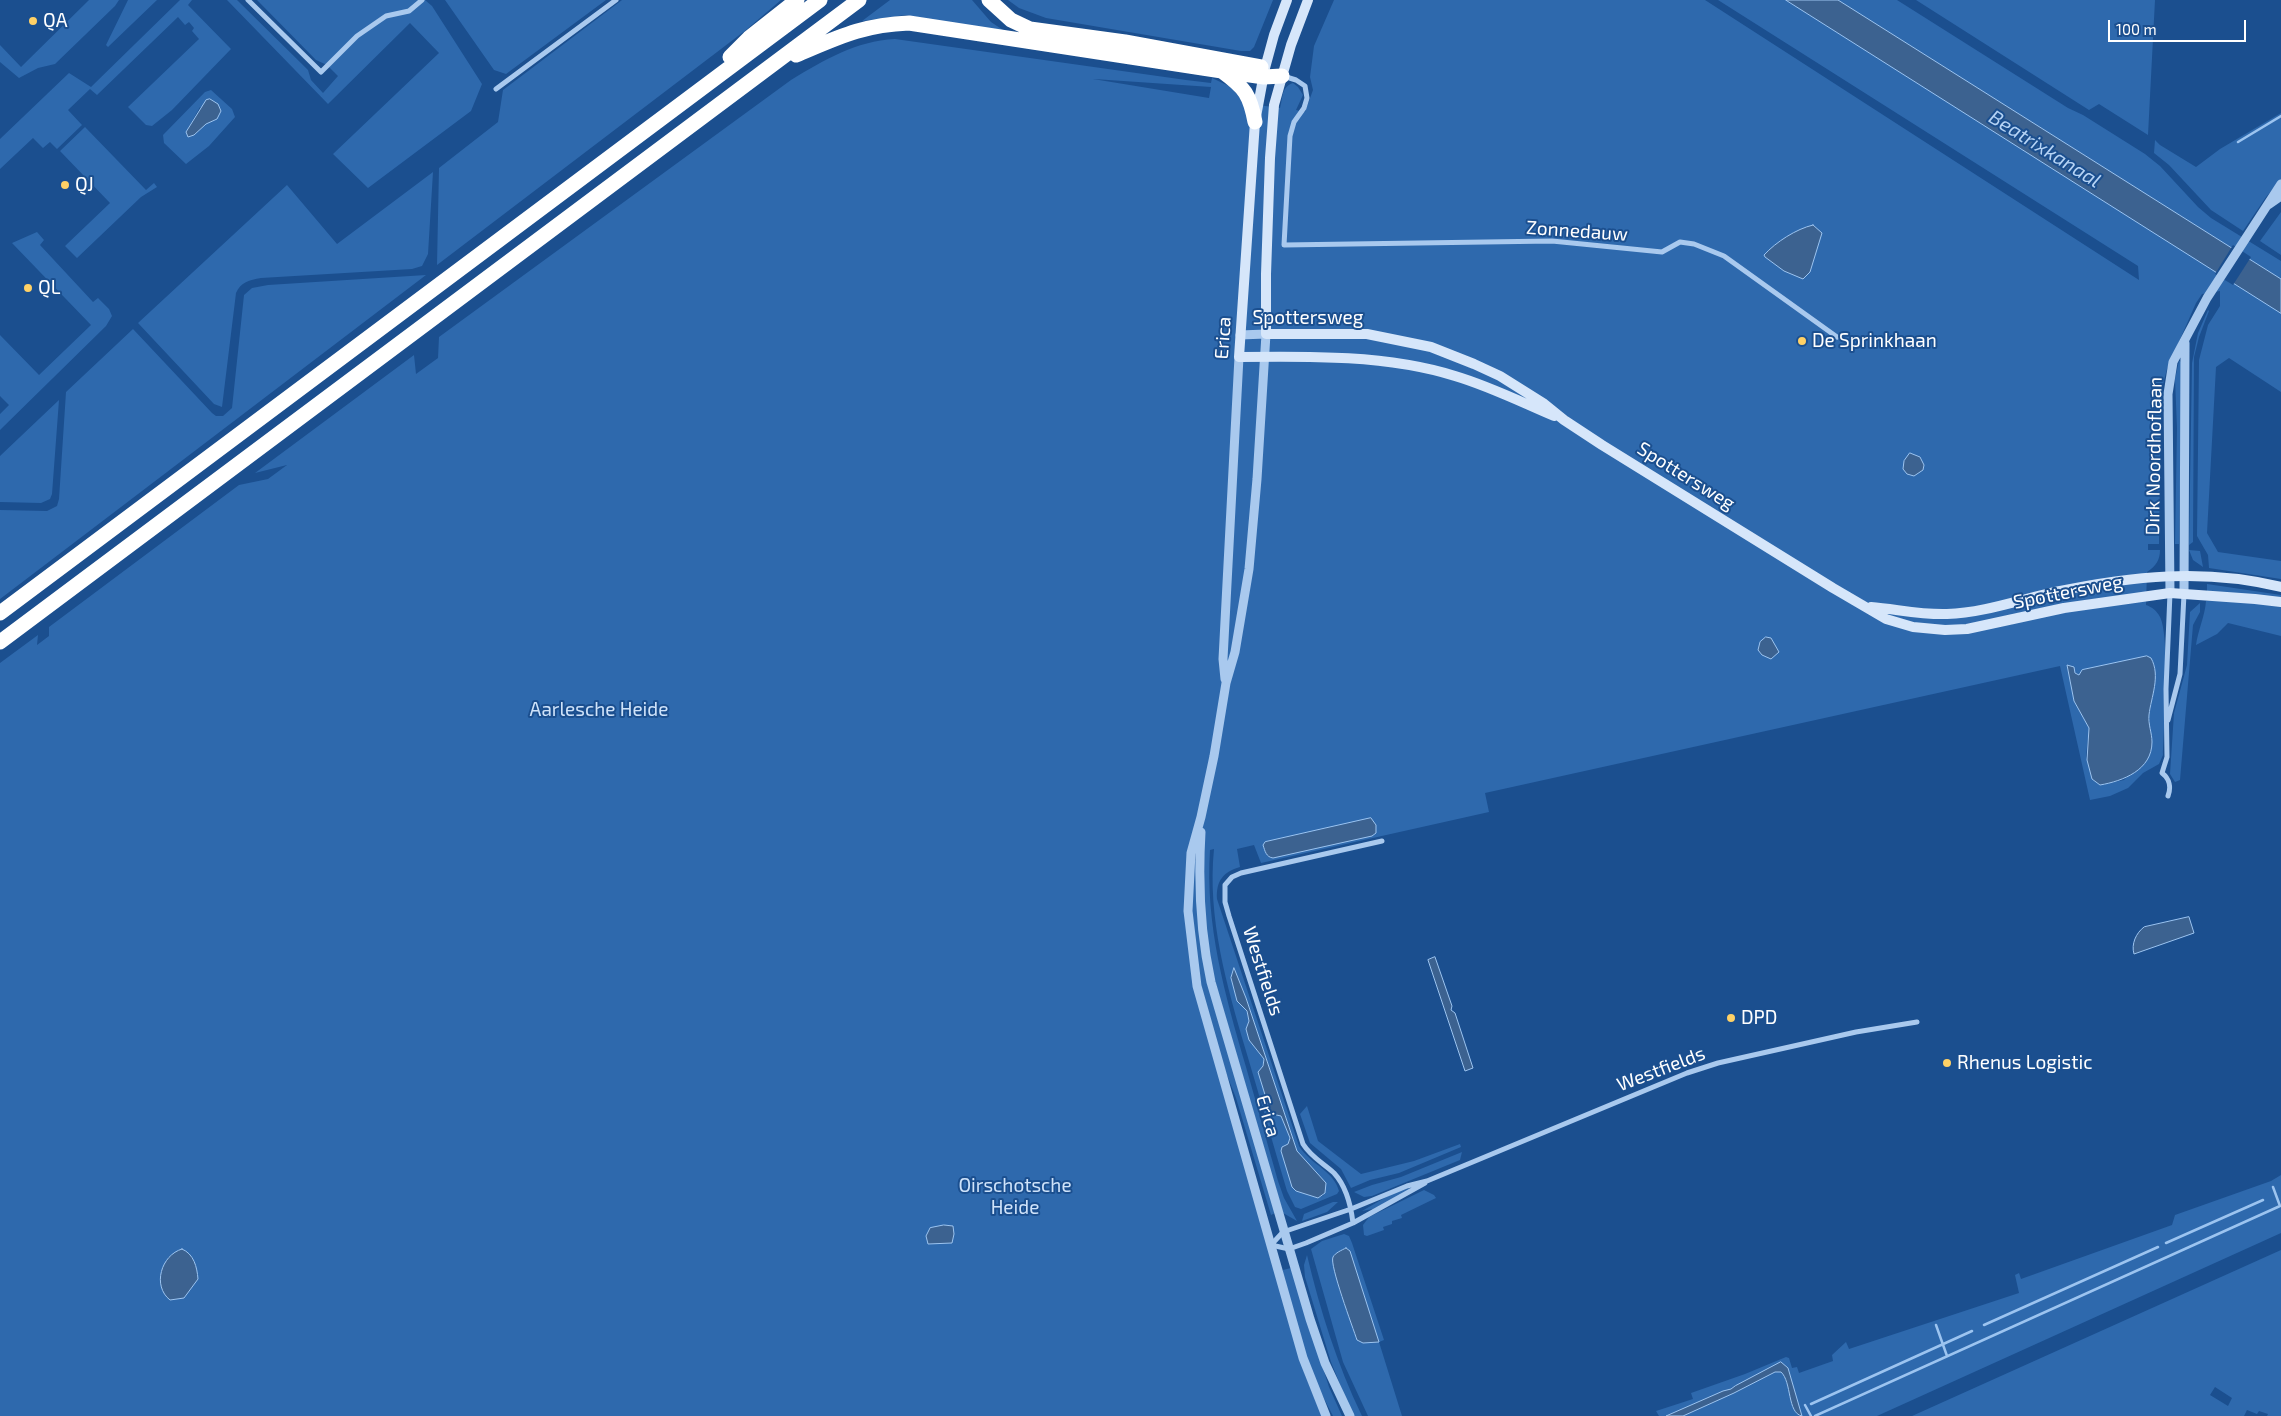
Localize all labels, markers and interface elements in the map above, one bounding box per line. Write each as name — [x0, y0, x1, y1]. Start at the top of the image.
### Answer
place label: QA — [43, 10, 67, 32]
scale bar — [2111, 10, 2248, 42]
marker: QA — [27, 15, 39, 27]
text: 100 m — [2116, 20, 2157, 38]
water label: Beatrixkanaal — [1985, 105, 2105, 193]
place label: QJ — [75, 174, 94, 196]
marker: QJ — [59, 179, 71, 191]
street label: Zonnedauw — [1526, 216, 1628, 246]
place label: QL — [38, 277, 60, 299]
marker: QL — [22, 282, 34, 294]
street label: Spottersweg — [1253, 307, 1363, 329]
street label: Erica — [1210, 316, 1236, 360]
place label: De Sprinkhaan — [1812, 330, 1937, 352]
marker: De Sprinkhaan — [1796, 335, 1808, 347]
street label: Dirk Noordhoflaan — [2141, 377, 2167, 535]
street label: Spottersweg — [1633, 437, 1739, 515]
street label: Spottersweg — [2011, 570, 2125, 614]
park label: Aarlesche Heide — [530, 699, 668, 721]
street label: Westfields — [1238, 923, 1288, 1019]
place label: DPD — [1741, 1007, 1777, 1029]
marker: DPD — [1725, 1012, 1737, 1024]
street label: Westfields — [1614, 1042, 1708, 1096]
place label: Rhenus Logistic — [1957, 1052, 2092, 1074]
marker: Rhenus Logistic — [1941, 1057, 1953, 1069]
street label: Erica — [1251, 1092, 1285, 1140]
park label: Oirschotsche Heide — [958, 1175, 1072, 1219]

